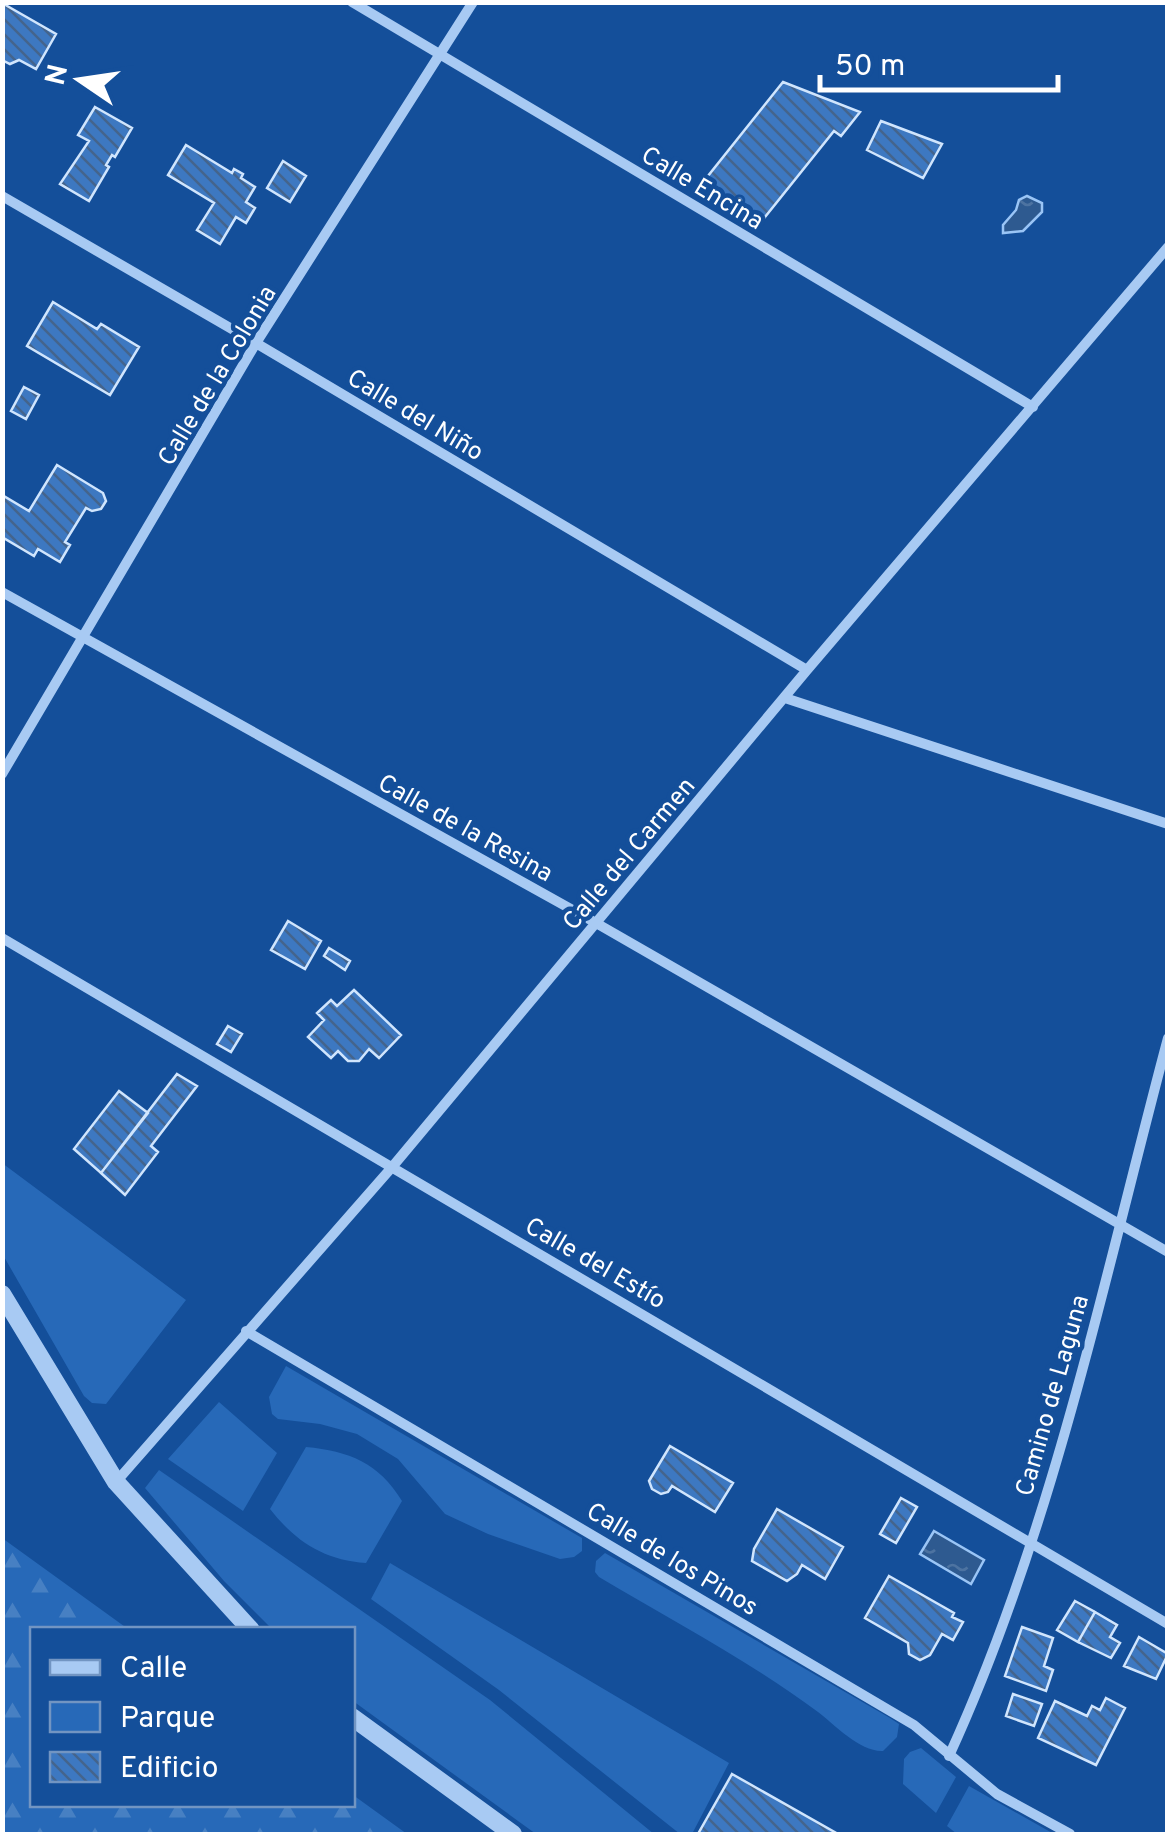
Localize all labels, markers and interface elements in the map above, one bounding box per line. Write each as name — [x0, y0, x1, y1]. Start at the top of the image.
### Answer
north arrow — [30, 30, 130, 130]
scale bar — [820, 30, 1058, 92]
text: 50 m — [835, 49, 905, 86]
text: N — [39, 61, 78, 89]
street label: Calle Encina — [634, 141, 769, 239]
street label: Calle de la Colonia — [152, 280, 285, 473]
street label: Calle del Niño — [340, 363, 489, 470]
street label: Calle de la Resina — [371, 768, 558, 891]
street label: Calle del Carmen — [557, 772, 704, 938]
street label: Calle del Estío — [518, 1211, 671, 1318]
street label: Camino de Laguna — [1010, 1291, 1098, 1500]
street label: Calle de los Pinos — [580, 1497, 763, 1624]
legend — [30, 1627, 355, 1807]
text: Calle — [120, 1651, 187, 1688]
text: Parque — [120, 1701, 215, 1738]
text: Edificio — [120, 1751, 218, 1788]

